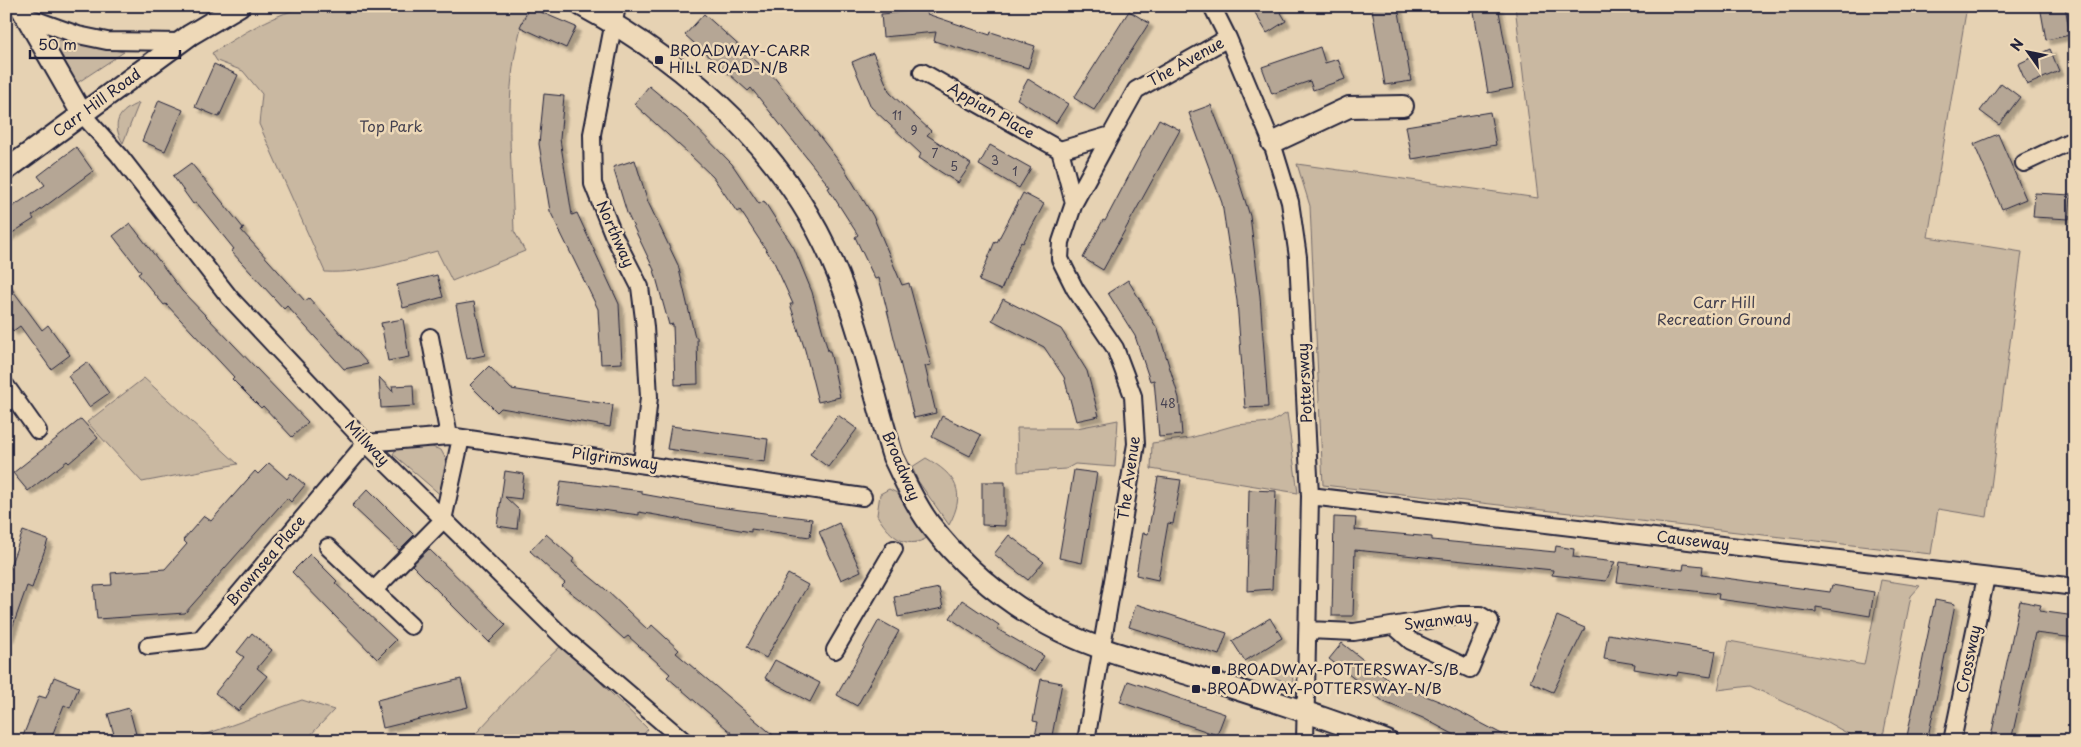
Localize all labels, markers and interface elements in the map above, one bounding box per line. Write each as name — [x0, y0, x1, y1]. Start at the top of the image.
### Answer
scale bar — [30, 28, 180, 60]
north arrow — [2004, 28, 2054, 78]
street label: The Avenue — [1143, 30, 1228, 91]
text: 50 m — [38, 32, 77, 55]
text: N — [2005, 34, 2029, 55]
place label: BROADWAY-CARR HILL ROAD-N/B — [669, 38, 810, 78]
marker: BROADWAY-CARR HILL ROAD-N/B — [653, 54, 665, 66]
street label: Carr Hill Road — [47, 62, 145, 142]
street label: Appian Place — [944, 76, 1039, 144]
house number: 11 — [892, 106, 902, 124]
park label: Top Park — [359, 114, 423, 137]
house number: 9 — [910, 121, 918, 139]
house number: 7 — [932, 144, 939, 162]
house number: 3 — [991, 151, 999, 169]
house number: 5 — [950, 157, 958, 175]
house number: 1 — [1012, 162, 1018, 180]
street label: Northway — [591, 196, 641, 270]
park label: Carr Hill Recreation Ground — [1657, 290, 1791, 330]
street label: Pottersway — [1290, 343, 1317, 424]
house number: 48 — [1160, 394, 1176, 412]
street label: Millway — [340, 414, 396, 470]
street label: Broadway — [877, 427, 927, 504]
street label: The Avenue — [1110, 435, 1145, 521]
street label: Pilgrimsway — [571, 440, 660, 475]
street label: Brownsea Place — [220, 509, 310, 611]
street label: Causeway — [1655, 524, 1731, 555]
street label: Swanway — [1402, 604, 1473, 635]
street label: Crossway — [1949, 623, 1986, 695]
place label: BROADWAY-POTTERSWAY-S/B — [1226, 657, 1459, 680]
marker: BROADWAY-POTTERSWAY-S/B — [1210, 664, 1222, 676]
place label: BROADWAY-POTTERSWAY-N/B — [1206, 676, 1442, 699]
marker: BROADWAY-POTTERSWAY-N/B — [1190, 683, 1202, 695]

